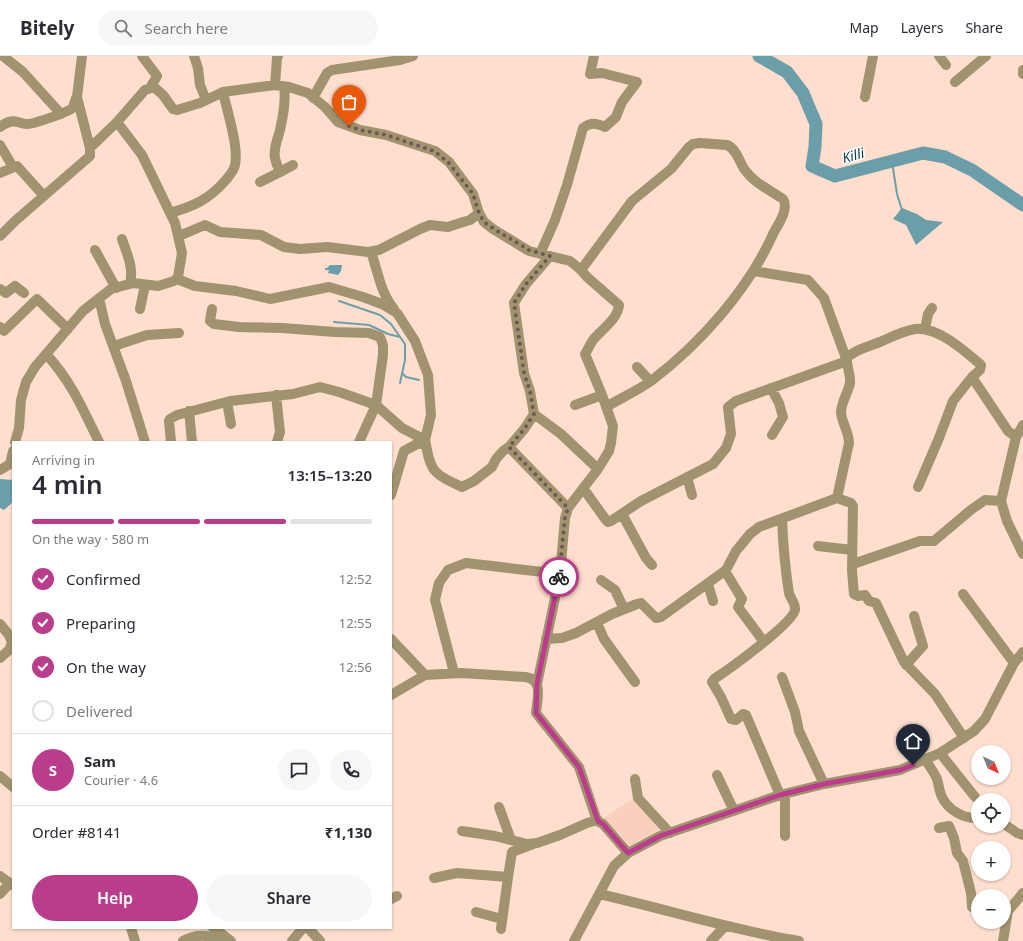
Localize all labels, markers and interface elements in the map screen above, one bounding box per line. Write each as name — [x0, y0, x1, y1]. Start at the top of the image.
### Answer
search box — [98, 10, 378, 46]
text: Bitely — [20, 15, 74, 41]
icon: search — [112, 17, 134, 39]
text: Search here — [144, 18, 228, 38]
text: Map — [850, 18, 879, 37]
text: Layers — [901, 18, 943, 37]
text: Share — [965, 18, 1003, 37]
pin — [332, 85, 366, 126]
icon: bag — [338, 91, 360, 113]
water label: Killi — [840, 143, 867, 167]
text: Arriving in — [32, 451, 95, 469]
text: 13:15–13:20 — [288, 465, 372, 485]
text: 4 min — [32, 466, 103, 502]
text: On the way · 580 m — [32, 530, 149, 548]
courier — [539, 557, 579, 597]
icon: bike — [548, 566, 570, 588]
icon: check — [32, 568, 54, 590]
text: Confirmed — [66, 569, 141, 589]
text: 12:52 — [339, 570, 372, 588]
icon: check — [32, 612, 54, 634]
text: Preparing — [66, 613, 136, 633]
text: 12:55 — [339, 614, 372, 632]
icon: check — [32, 656, 54, 678]
text: On the way — [66, 657, 146, 677]
text: 12:56 — [339, 658, 372, 676]
text: Delivered — [66, 701, 133, 721]
pin — [896, 724, 930, 765]
icon: home — [902, 730, 924, 752]
north arrow — [971, 745, 1011, 785]
map controls — [971, 745, 1011, 929]
button: chat — [278, 749, 320, 791]
button: phone — [330, 749, 372, 791]
text: Sam — [84, 751, 116, 771]
text: S — [49, 760, 57, 780]
text: Courier · 4.6 — [84, 771, 158, 789]
button: locate — [971, 793, 1011, 833]
text: Order #8141 — [32, 822, 121, 842]
text: ₹1,130 — [325, 822, 372, 842]
button: + — [971, 841, 1011, 881]
button: Help — [32, 875, 198, 921]
button: Share — [206, 875, 372, 921]
button: − — [971, 889, 1011, 929]

